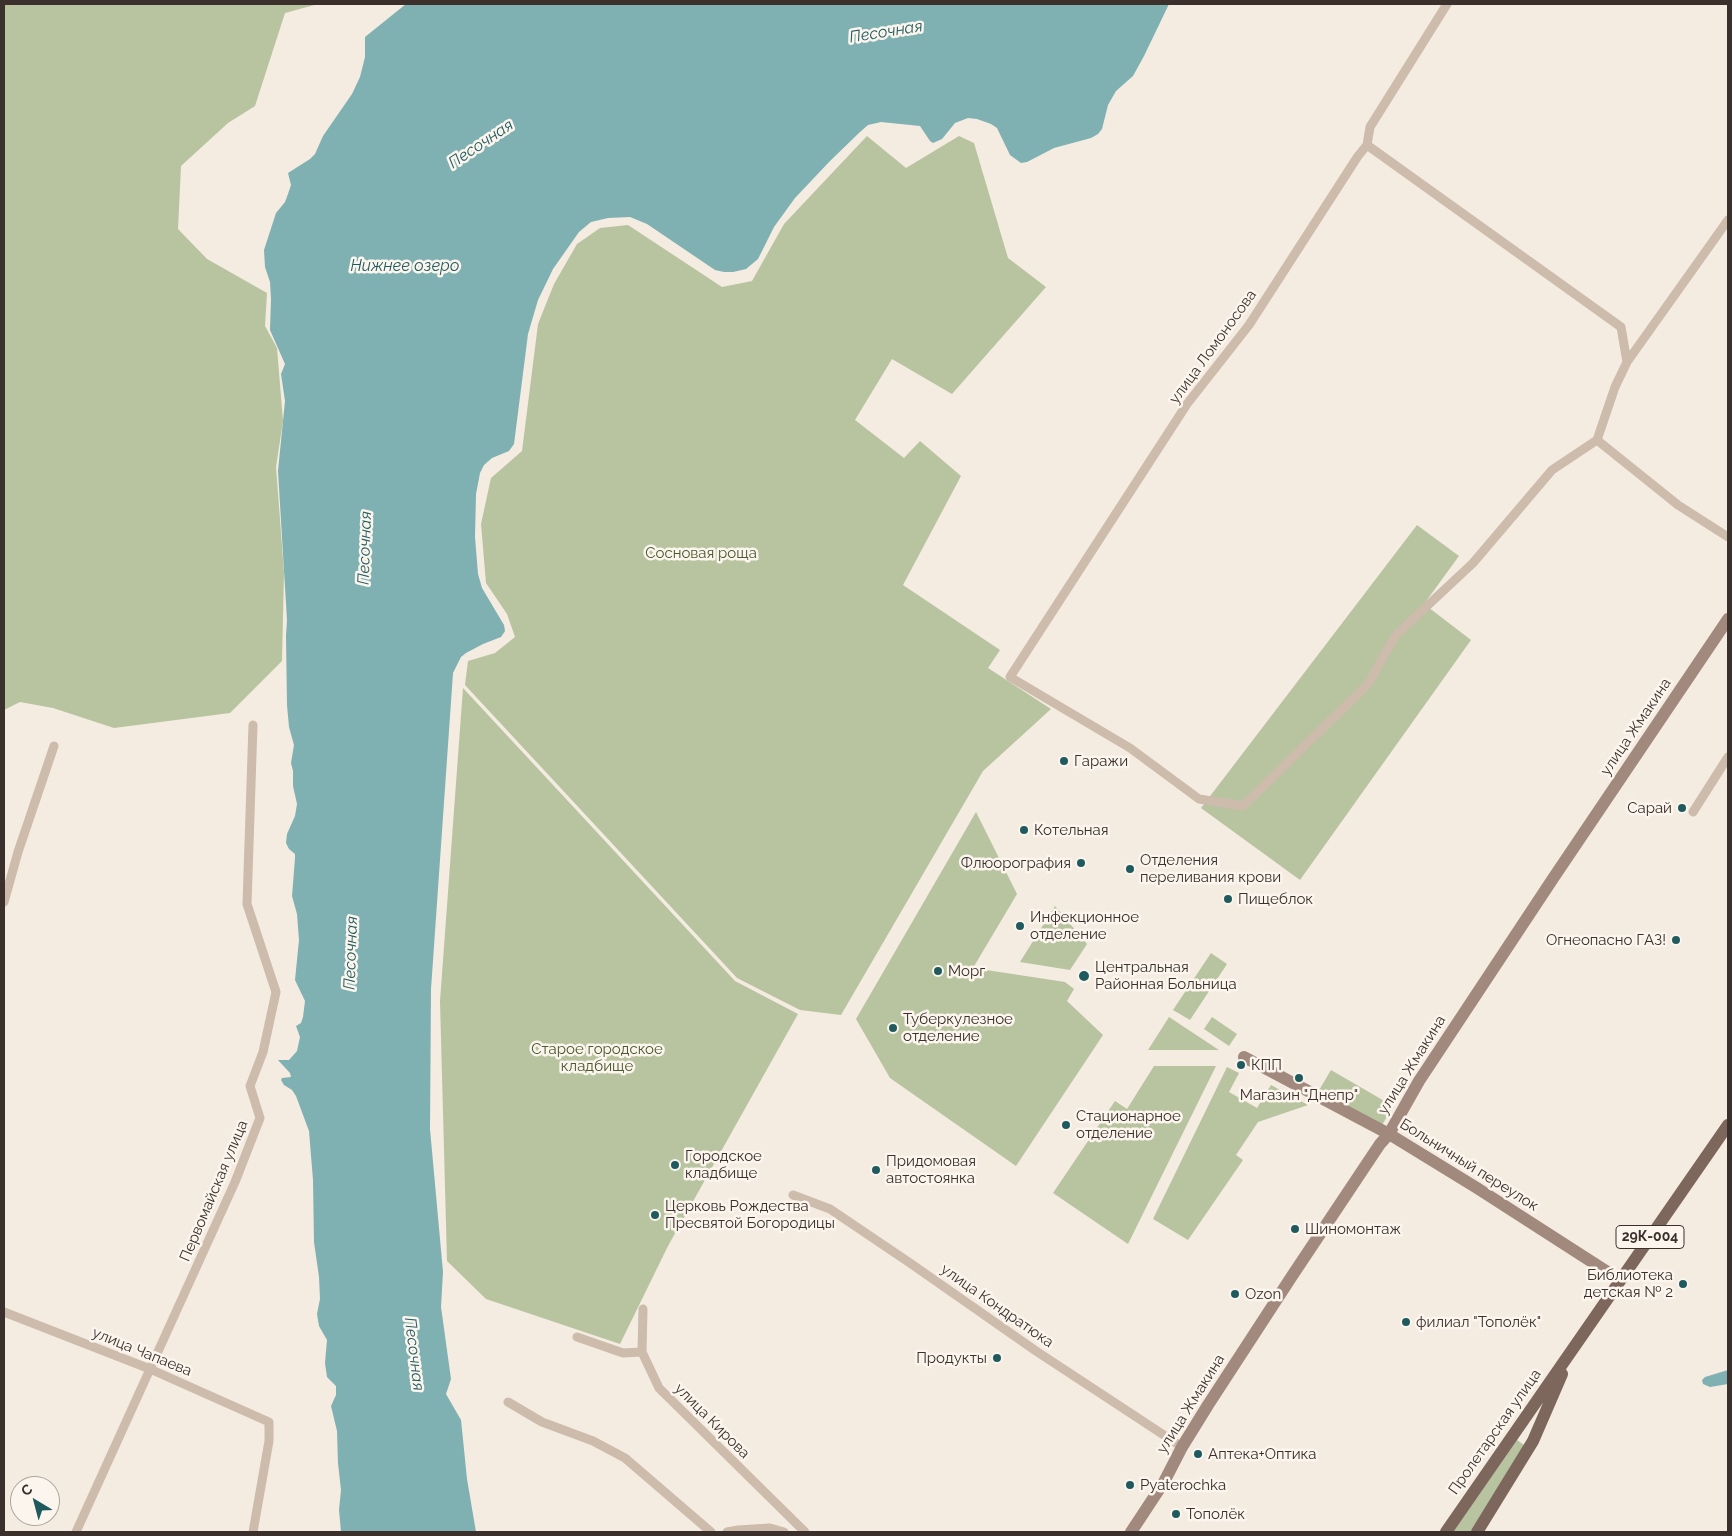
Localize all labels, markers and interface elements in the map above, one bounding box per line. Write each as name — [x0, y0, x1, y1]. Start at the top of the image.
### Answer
water label: Песочная — [848, 17, 924, 47]
water label: Песочная — [445, 115, 517, 173]
water label: Нижнее озеро — [350, 256, 460, 276]
street label: улица Ломоносова — [1166, 287, 1260, 407]
water label: Песочная — [354, 511, 376, 585]
park label: Сосновая роща — [645, 544, 757, 562]
street label: улица Жмакина — [1597, 675, 1675, 779]
place label: Гаражи — [1074, 752, 1128, 770]
marker: Гаражи — [1058, 755, 1070, 767]
place label: Сарай — [1627, 799, 1672, 817]
marker: Сарай — [1676, 802, 1688, 814]
place label: Котельная — [1034, 821, 1108, 839]
marker: Котельная — [1018, 824, 1030, 836]
place label: Отделения переливания крови — [1140, 851, 1281, 886]
place label: Флюорография — [961, 854, 1071, 872]
marker: Флюорография — [1075, 857, 1087, 869]
marker: Отделения переливания крови — [1124, 863, 1136, 875]
place label: Пищеблок — [1238, 890, 1313, 908]
marker: Пищеблок — [1222, 893, 1234, 905]
place label: Инфекционное отделение — [1030, 908, 1139, 943]
water label: Песочная — [340, 916, 362, 990]
marker: Инфекционное отделение — [1014, 920, 1026, 932]
place label: Огнеопасно ГАЗ! — [1546, 931, 1666, 949]
marker: Огнеопасно ГАЗ! — [1670, 934, 1682, 946]
place label: Центральная Районная Больница — [1095, 958, 1237, 993]
place label: Морг — [948, 962, 985, 980]
marker: Морг — [932, 965, 944, 977]
marker: Центральная Районная Больница — [1077, 969, 1091, 983]
place label: Туберкулезное отделение — [903, 1010, 1013, 1045]
street label: улица Жмакина — [1374, 1012, 1450, 1118]
marker: Туберкулезное отделение — [887, 1022, 899, 1034]
park label: Старое городское кладбище — [531, 1040, 663, 1075]
place label: КПП — [1251, 1056, 1282, 1074]
marker: КПП — [1235, 1059, 1247, 1071]
marker: Магазин "Днепр" — [1293, 1072, 1305, 1084]
place label: Магазин "Днепр" — [1240, 1086, 1358, 1104]
place label: Стационарное отделение — [1076, 1107, 1181, 1142]
street label: Больничный переулок — [1396, 1115, 1542, 1215]
street label: Первомайская улица — [176, 1118, 252, 1264]
marker: Стационарное отделение — [1060, 1119, 1072, 1131]
place label: Городское кладбище — [685, 1147, 762, 1182]
place label: Придомовая автостоянка — [886, 1152, 976, 1187]
marker: Городское кладбище — [669, 1159, 681, 1171]
marker: Придомовая автостоянка — [870, 1164, 882, 1176]
place label: Церковь Рождества Пресвятой Богородицы — [665, 1197, 835, 1232]
marker: Церковь Рождества Пресвятой Богородицы — [649, 1209, 661, 1221]
place label: Шиномонтаж — [1305, 1220, 1401, 1238]
marker: Шиномонтаж — [1289, 1223, 1301, 1235]
road number: 29К-004 — [1616, 1226, 1684, 1248]
street label: улица Кондратюка — [937, 1260, 1057, 1352]
place label: Библиотека детская № 2 — [1584, 1266, 1673, 1301]
marker: Библиотека детская № 2 — [1677, 1278, 1689, 1290]
place label: Ozon — [1245, 1285, 1281, 1303]
marker: Ozon — [1229, 1288, 1241, 1300]
place label: филиал "Тополёк" — [1416, 1313, 1541, 1331]
water label: Песочная — [400, 1316, 428, 1392]
marker: филиал "Тополёк" — [1400, 1316, 1412, 1328]
street label: улица Чапаева — [90, 1324, 194, 1380]
place label: Продукты — [916, 1349, 987, 1367]
street label: улица Жмакина — [1153, 1351, 1229, 1457]
marker: Продукты — [991, 1352, 1003, 1364]
street label: Пролетарская улица — [1445, 1366, 1545, 1498]
street label: улица Кирова — [671, 1380, 753, 1462]
place label: Аптека+Оптика — [1208, 1445, 1317, 1463]
marker: Аптека+Оптика — [1192, 1448, 1204, 1460]
north arrow — [10, 1476, 60, 1526]
place label: Pyaterochka — [1140, 1476, 1226, 1494]
marker: Pyaterochka — [1124, 1479, 1136, 1491]
text: С — [18, 1481, 35, 1499]
place label: Тополёк — [1186, 1505, 1245, 1523]
marker: Тополёк — [1170, 1508, 1182, 1520]

